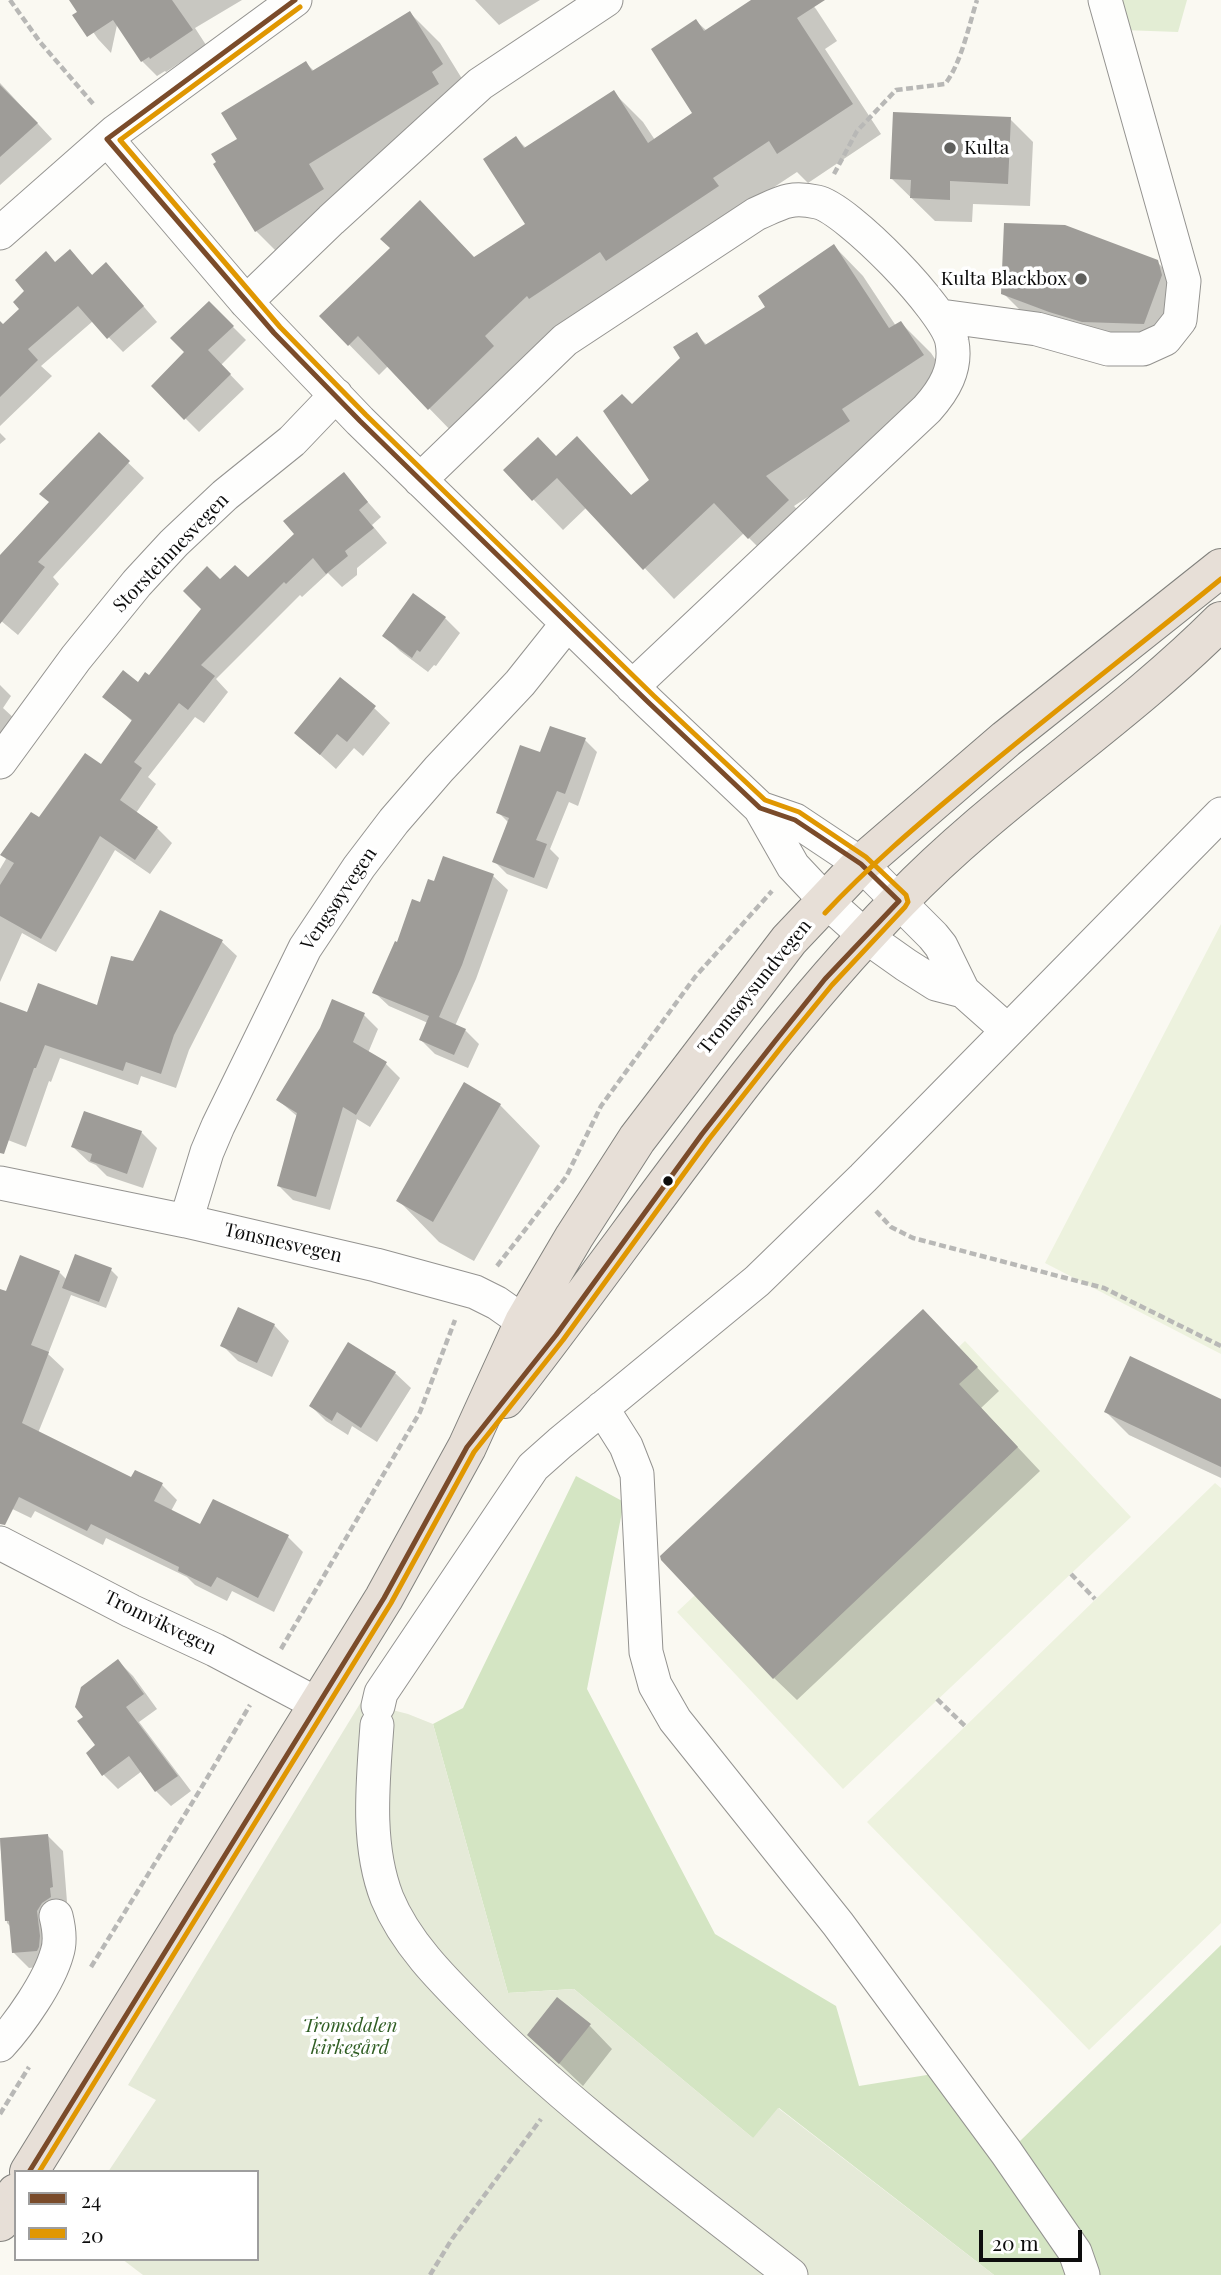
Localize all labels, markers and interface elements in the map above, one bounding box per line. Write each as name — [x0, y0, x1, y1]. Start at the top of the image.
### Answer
place label: Kulta — [964, 137, 1009, 159]
marker: Kulta — [942, 140, 958, 156]
place label: Kulta Blackbox — [941, 268, 1067, 290]
marker: Kulta Blackbox — [1073, 271, 1089, 287]
street label: Storsteinnesvegen — [108, 489, 234, 617]
street label: Vengsøyvegen — [296, 843, 382, 955]
street label: Tromsøysundvegen — [694, 915, 816, 1059]
unlabelled marker — [661, 1174, 675, 1188]
street label: Tønsnesvegen — [222, 1218, 344, 1268]
street label: Tromvikvegen — [100, 1586, 220, 1660]
park label: Tromsdalen kirkegård — [303, 2015, 397, 2059]
legend — [14, 2170, 259, 2261]
text: 24 — [81, 2185, 101, 2213]
scale bar — [983, 2216, 1086, 2260]
text: 20 — [81, 2220, 104, 2248]
text: 20 m — [992, 2228, 1039, 2256]

